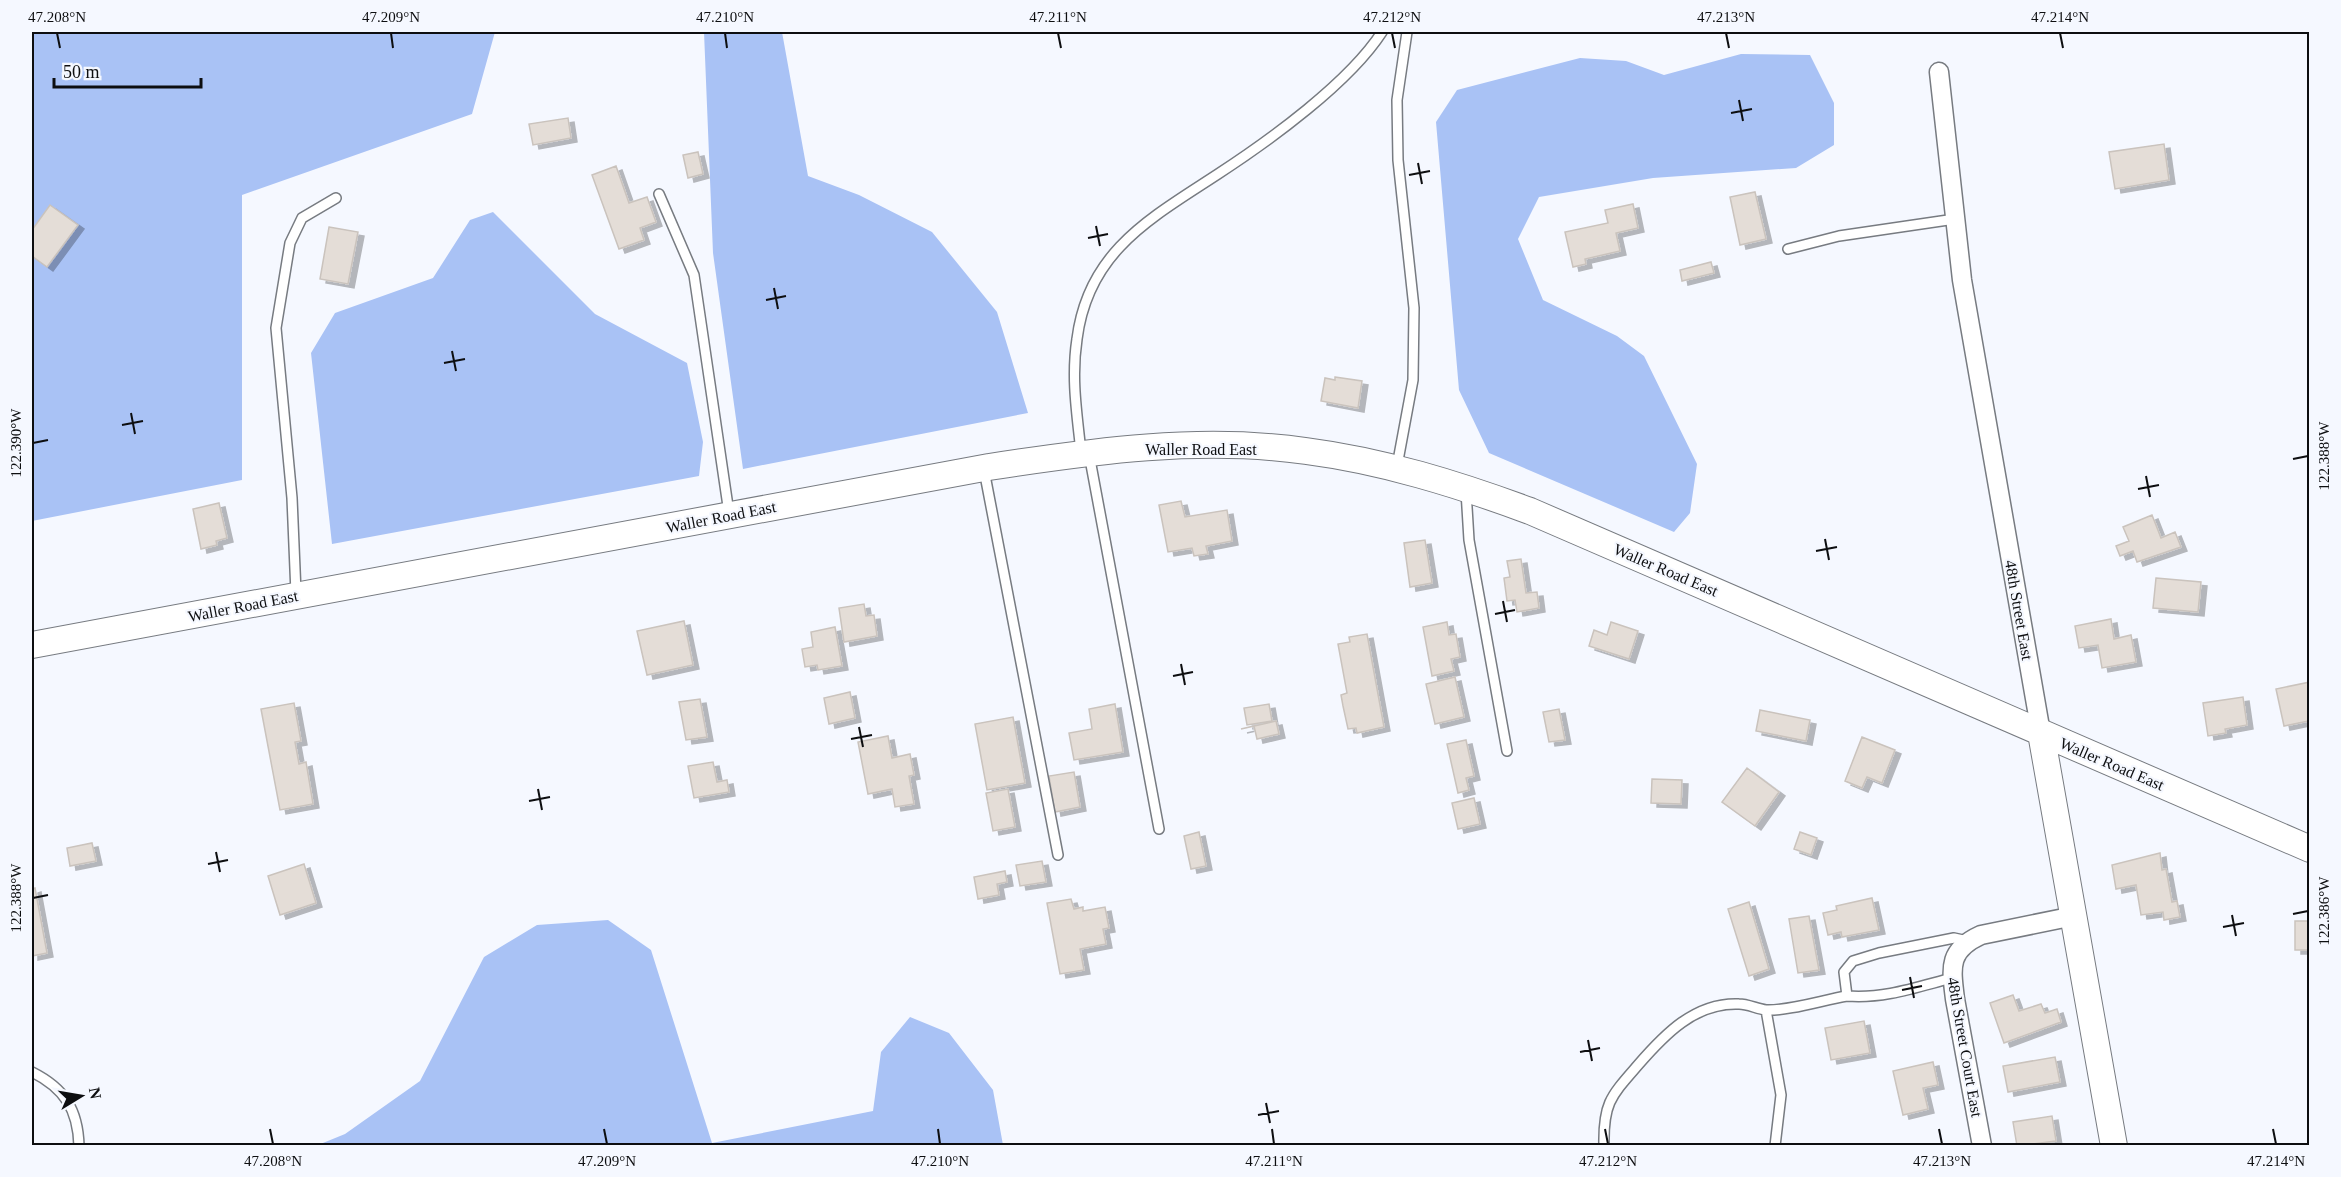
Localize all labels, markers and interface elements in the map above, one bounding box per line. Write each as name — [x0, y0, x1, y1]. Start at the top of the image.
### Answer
text: 47.208°N — [28, 9, 86, 25]
text: 47.209°N — [362, 9, 420, 25]
text: 47.210°N — [696, 9, 754, 25]
text: 47.211°N — [1029, 9, 1087, 25]
text: 47.212°N — [1363, 9, 1421, 25]
text: 47.213°N — [1697, 9, 1755, 25]
text: 47.214°N — [2031, 9, 2089, 25]
scale bar — [54, 51, 201, 89]
text: 50 m — [63, 62, 100, 82]
text: 122.390°W — [8, 408, 24, 477]
text: 122.388°W — [2316, 421, 2332, 490]
street label: Waller Road East — [1145, 441, 1257, 458]
street label: Waller Road East — [665, 498, 778, 536]
street label: Waller Road East — [1611, 540, 1721, 600]
street label: 48th Street East — [2002, 559, 2036, 662]
street label: Waller Road East — [187, 587, 300, 625]
street label: Waller Road East — [2057, 734, 2167, 794]
text: 122.388°W — [8, 863, 24, 932]
text: 122.386°W — [2316, 876, 2332, 945]
street label: 48th Street Court East — [1944, 976, 1986, 1119]
north arrow — [51, 1066, 111, 1126]
text: N — [86, 1086, 105, 1101]
text: 47.208°N — [244, 1153, 302, 1169]
text: 47.209°N — [578, 1153, 636, 1169]
text: 47.210°N — [911, 1153, 969, 1169]
text: 47.211°N — [1245, 1153, 1303, 1169]
text: 47.212°N — [1579, 1153, 1637, 1169]
text: 47.213°N — [1913, 1153, 1971, 1169]
text: 47.214°N — [2247, 1153, 2305, 1169]

